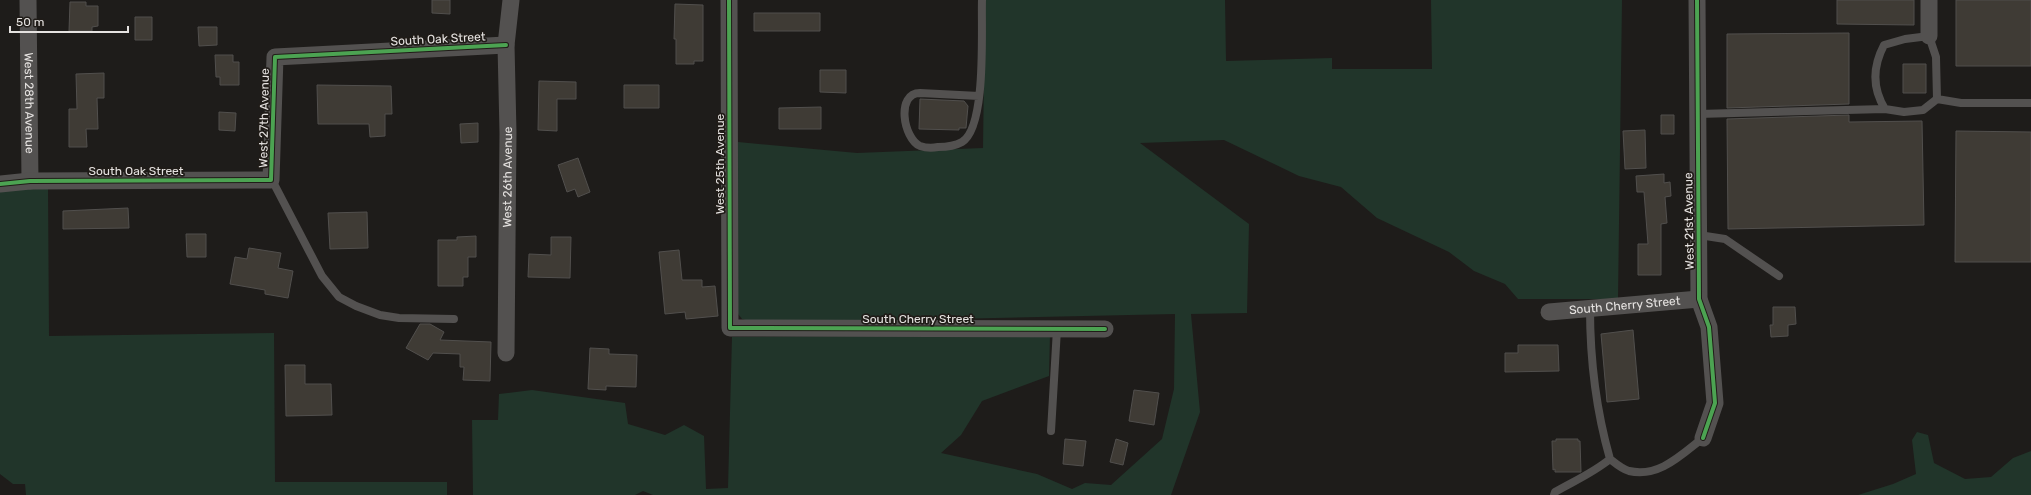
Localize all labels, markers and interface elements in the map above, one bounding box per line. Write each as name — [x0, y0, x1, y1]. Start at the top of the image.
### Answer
scale bar — [10, 8, 128, 34]
text: 50 m — [16, 15, 44, 29]
street label: South Oak Street — [390, 30, 486, 48]
street label: West 28th Avenue — [22, 52, 37, 154]
street label: West 27th Avenue — [256, 68, 272, 168]
street label: West 25th Avenue — [713, 113, 727, 214]
street label: West 26th Avenue — [500, 126, 515, 228]
street label: South Oak Street — [89, 164, 184, 178]
street label: West 21st Avenue — [1681, 172, 1697, 270]
street label: South Cherry Street — [1568, 294, 1681, 317]
street label: South Cherry Street — [862, 312, 974, 326]

